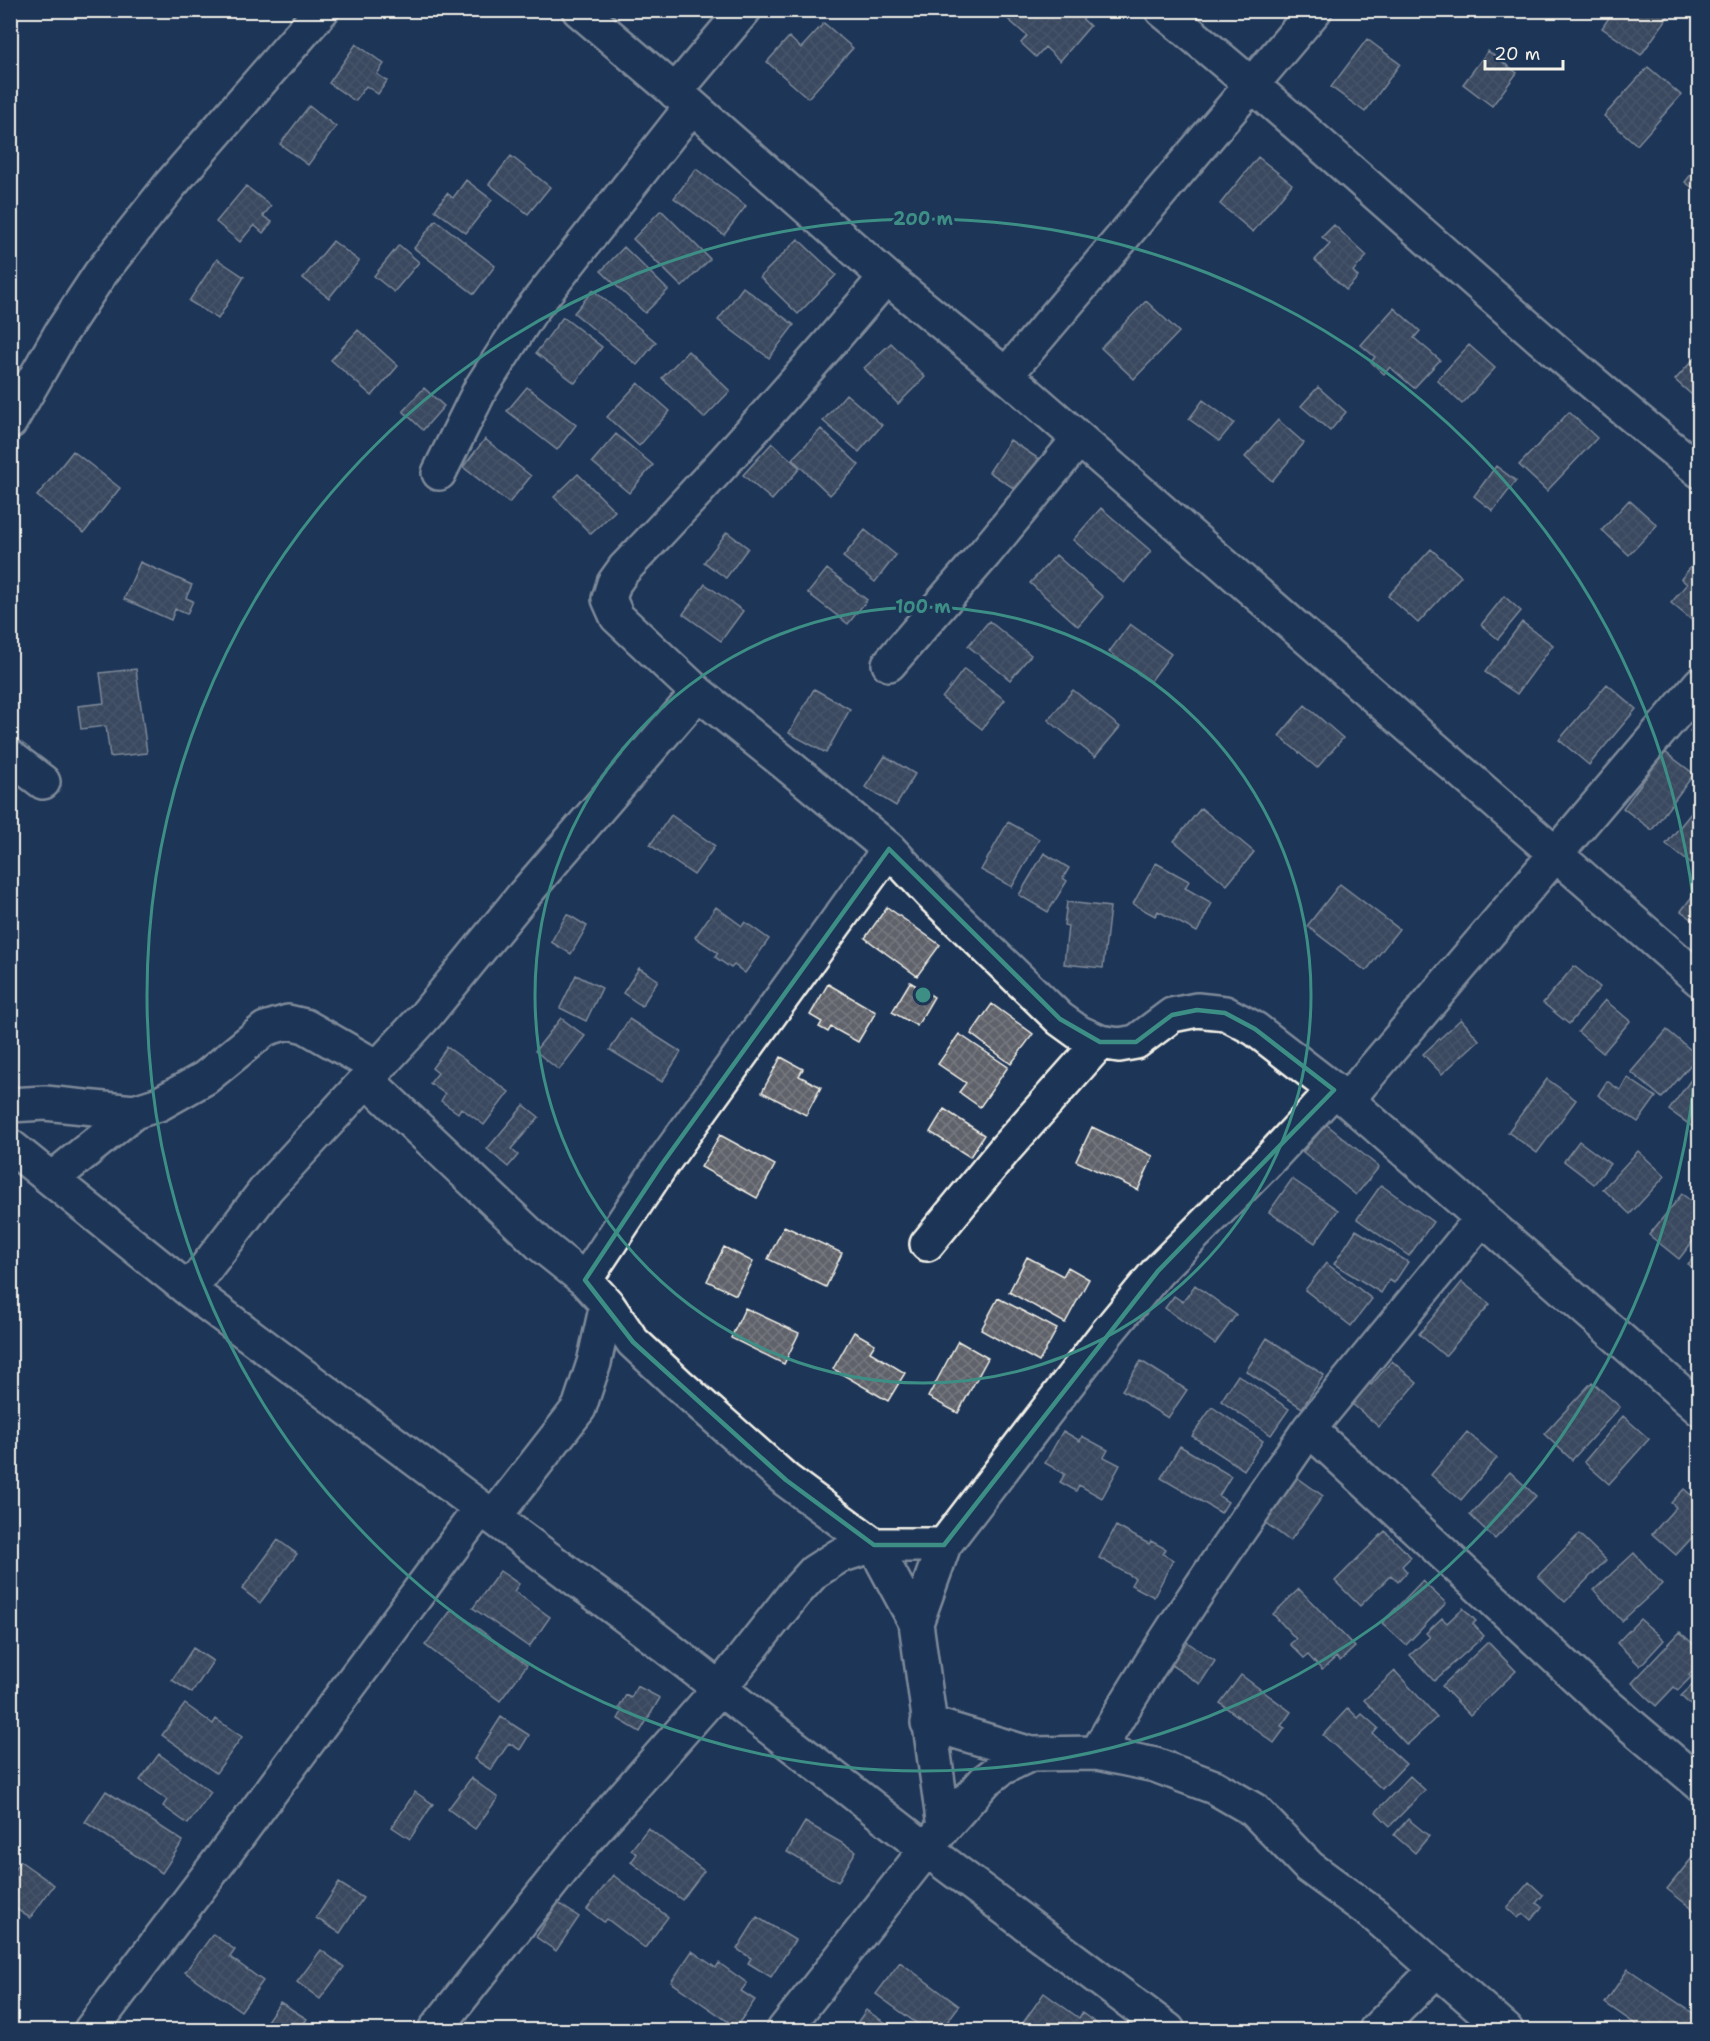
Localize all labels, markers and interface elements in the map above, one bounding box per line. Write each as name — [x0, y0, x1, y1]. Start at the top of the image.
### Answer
scale bar — [1485, 33, 1563, 71]
text: 20 m — [1494, 42, 1540, 66]
text: 200 m — [893, 207, 954, 231]
text: 100 m — [895, 595, 951, 619]
centre of rings — [913, 985, 933, 1005]

